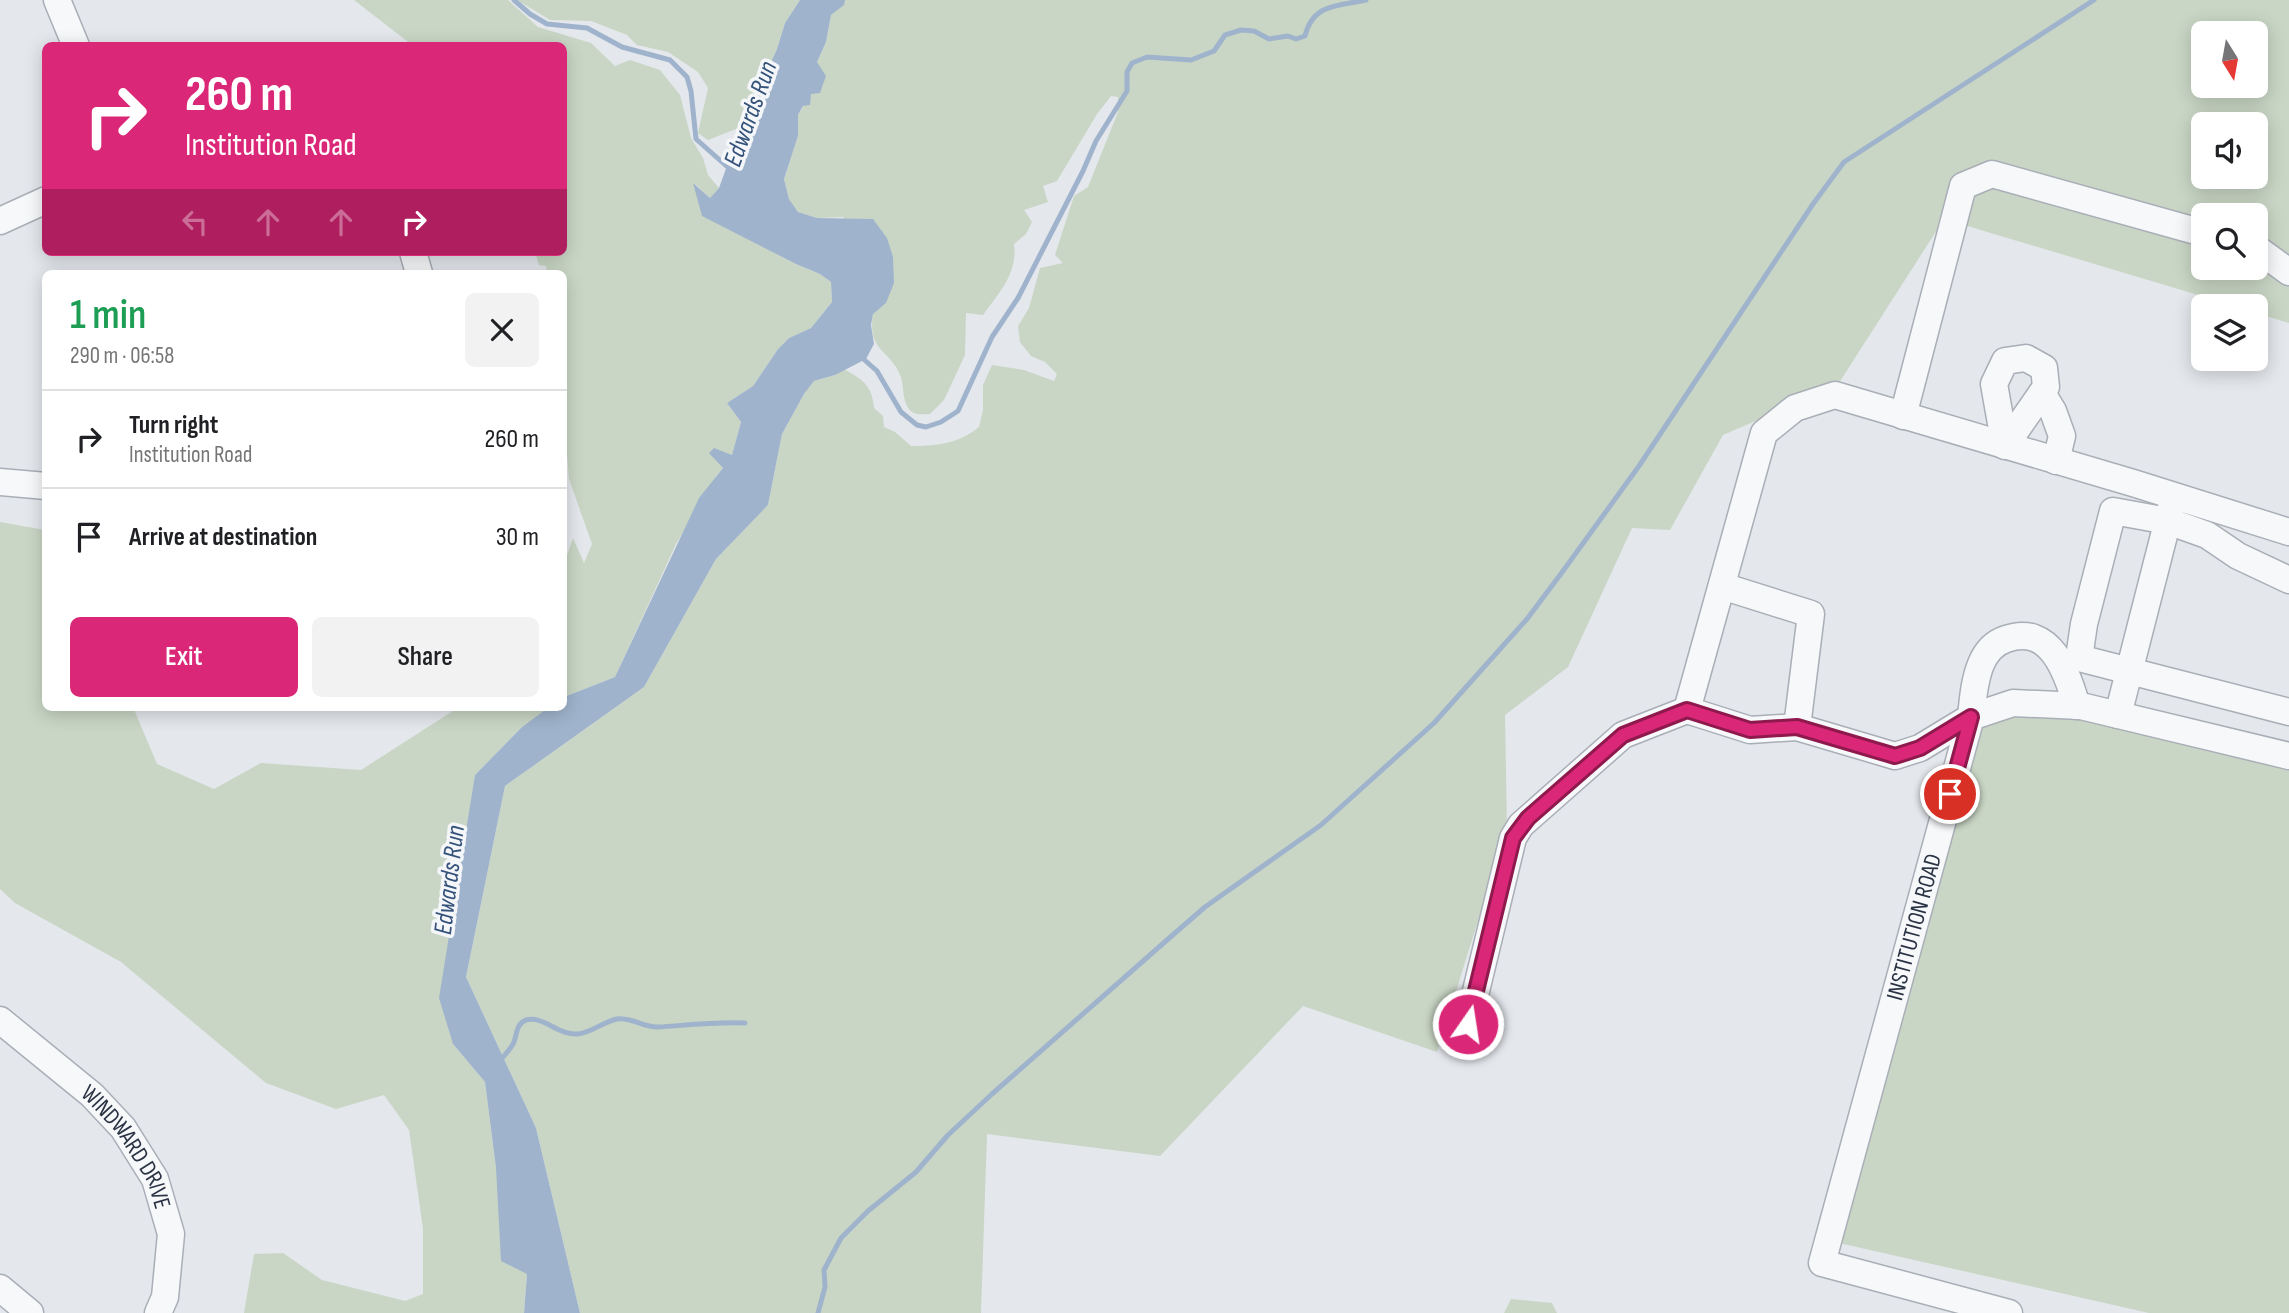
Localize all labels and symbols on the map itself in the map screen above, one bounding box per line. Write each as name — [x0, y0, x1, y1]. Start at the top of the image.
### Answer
north arrow — [2191, 21, 2268, 98]
water label: Edwards Run — [718, 57, 784, 171]
pin — [1920, 764, 1980, 824]
water label: Edwards Run — [428, 823, 472, 936]
street label: INSTITUTION ROAD — [1880, 850, 1948, 1003]
position arrow — [1431, 987, 1505, 1061]
street label: WINDWARD DRIVE — [76, 1078, 177, 1212]

